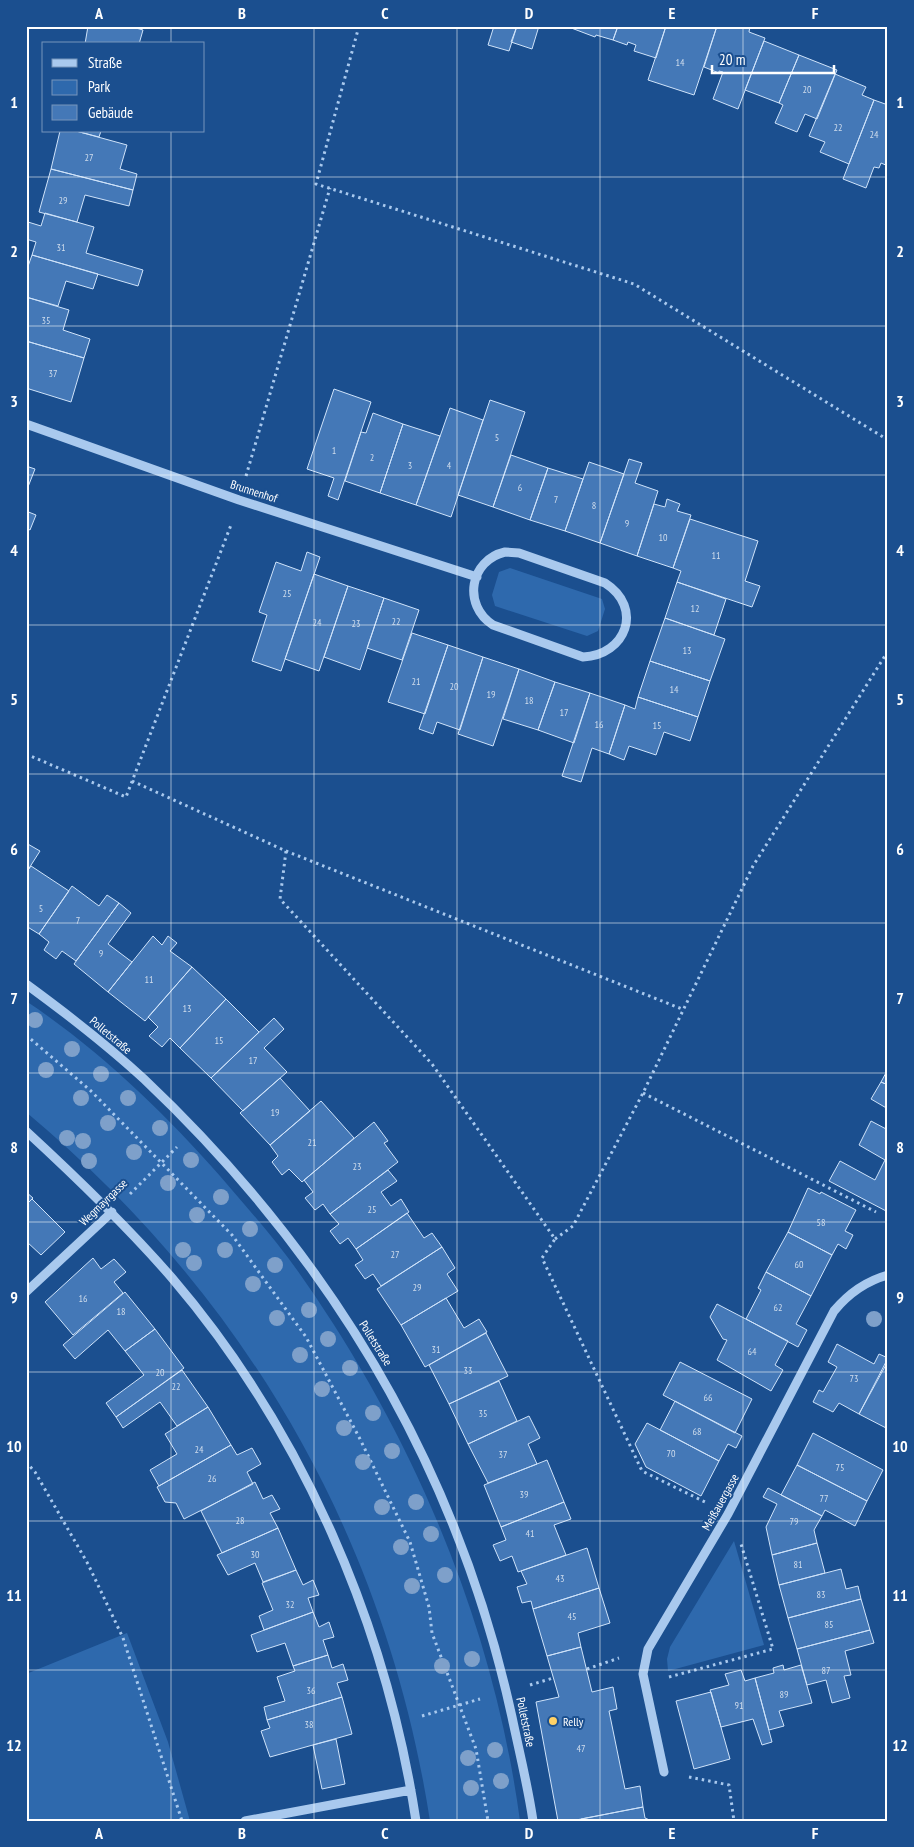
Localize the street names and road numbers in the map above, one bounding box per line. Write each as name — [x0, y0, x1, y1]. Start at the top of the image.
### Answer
street label: Brunnenhof — [229, 476, 280, 506]
street label: Polletstraße — [87, 1013, 135, 1057]
street label: Wegmayrgasse — [76, 1175, 130, 1229]
street label: Polletstraße — [356, 1318, 396, 1368]
street label: Meißauergasse — [698, 1471, 742, 1533]
street label: Polletstraße — [513, 1696, 539, 1748]

